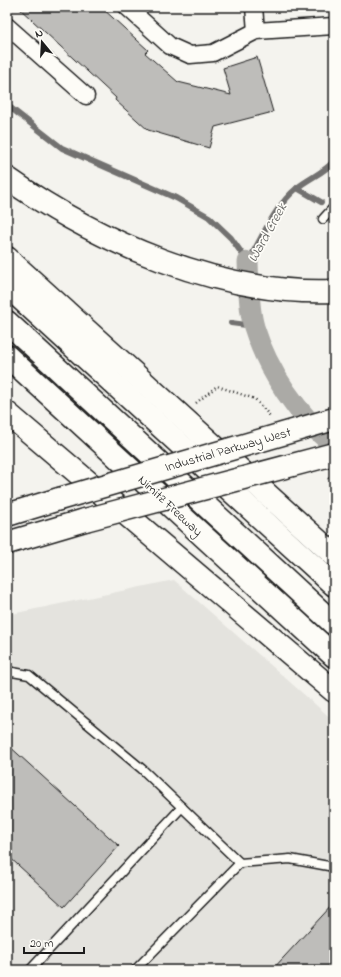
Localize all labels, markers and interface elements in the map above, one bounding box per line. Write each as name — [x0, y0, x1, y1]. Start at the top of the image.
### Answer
north arrow — [22, 22, 62, 62]
text: N — [33, 25, 45, 42]
water label: Ward Creek — [243, 199, 293, 266]
street label: Industrial Parkway West — [163, 423, 294, 478]
street label: Nimitz Freeway — [133, 471, 207, 542]
scale bar — [24, 929, 84, 955]
text: 20 m — [30, 935, 53, 953]

